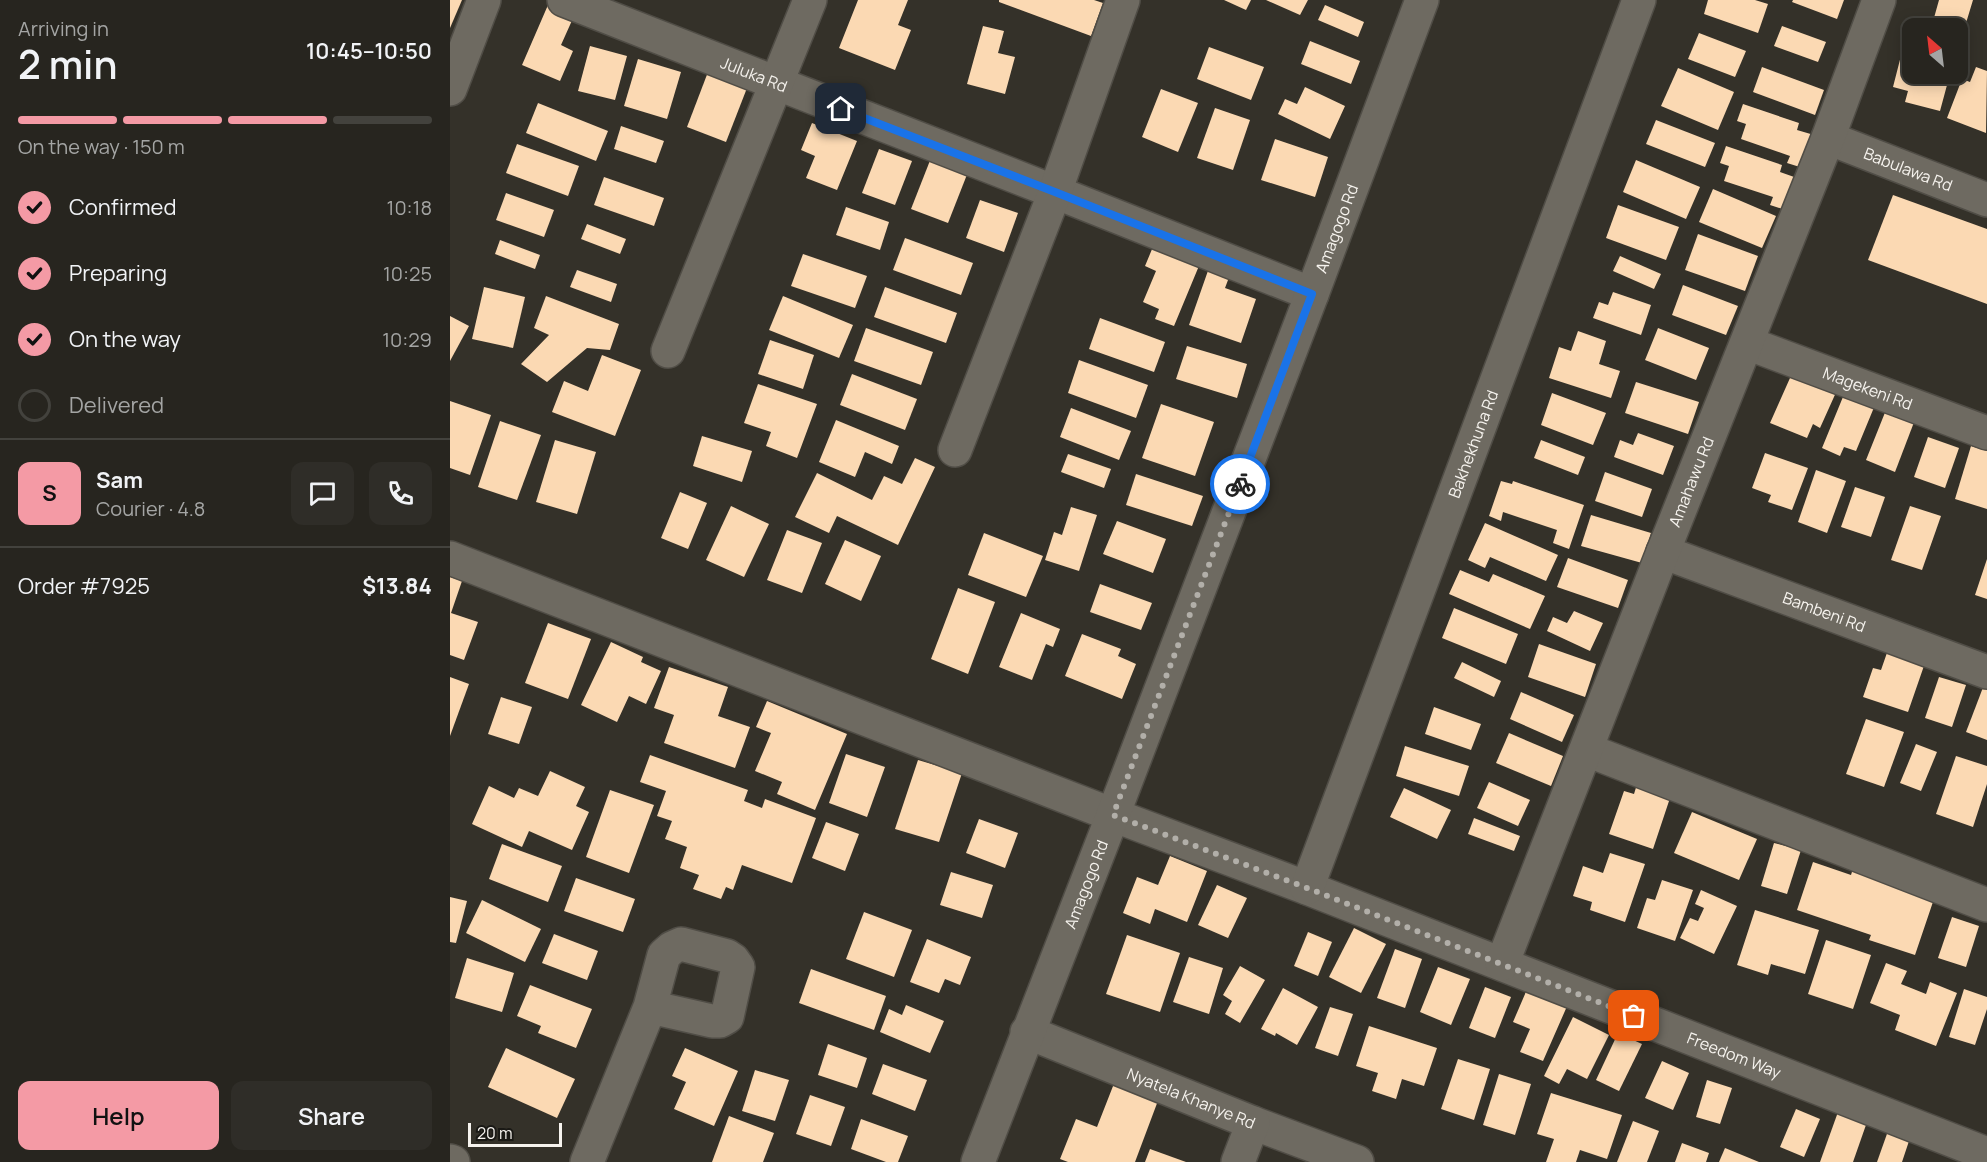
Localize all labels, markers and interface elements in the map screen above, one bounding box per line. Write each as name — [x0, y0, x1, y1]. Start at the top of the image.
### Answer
text: Arriving in — [18, 15, 109, 42]
north arrow — [1902, 18, 1968, 84]
map controls — [1902, 18, 1968, 84]
text: 10:45–10:50 — [306, 36, 432, 66]
text: 2 min — [18, 37, 117, 91]
street label: Juluka Rd — [717, 51, 791, 97]
pin — [815, 83, 866, 134]
icon: home — [824, 92, 857, 125]
text: On the way · 150 m — [18, 133, 185, 160]
street label: Babulawa Rd — [1861, 142, 1956, 196]
street label: Amagogo Rd — [1310, 181, 1363, 276]
icon: check — [18, 191, 51, 224]
text: Confirmed — [69, 192, 177, 222]
text: 10:18 — [387, 194, 432, 221]
icon: check — [18, 257, 51, 290]
text: Preparing — [69, 258, 167, 288]
text: 10:25 — [383, 260, 432, 287]
icon: check — [18, 323, 51, 356]
text: On the way — [69, 324, 181, 354]
text: 10:29 — [382, 326, 432, 353]
street label: Magekeni Rd — [1820, 361, 1916, 415]
street label: Bakhekhuna Rd — [1443, 387, 1503, 501]
text: Delivered — [69, 390, 164, 420]
street label: Amahawu Rd — [1663, 433, 1719, 530]
courier — [1210, 454, 1270, 514]
button: chat — [291, 462, 354, 525]
button: phone — [369, 462, 432, 525]
text: Sam — [96, 465, 143, 495]
icon: bike — [1224, 468, 1257, 501]
text: S — [42, 478, 57, 508]
text: Courier · 4.8 — [96, 495, 205, 522]
text: Order #7925 — [18, 571, 150, 601]
text: $13.84 — [362, 571, 432, 601]
street label: Bambeni Rd — [1780, 586, 1869, 637]
street label: Amagogo Rd — [1059, 837, 1113, 932]
pin — [1608, 990, 1659, 1041]
icon: bag — [1617, 999, 1650, 1032]
street label: Freedom Way — [1684, 1027, 1785, 1084]
street label: Nyatela Khanye Rd — [1124, 1062, 1259, 1134]
button: Help — [18, 1081, 219, 1150]
button: Share — [231, 1081, 432, 1150]
scale bar — [468, 1120, 562, 1148]
text: 20 m — [477, 1122, 513, 1144]

